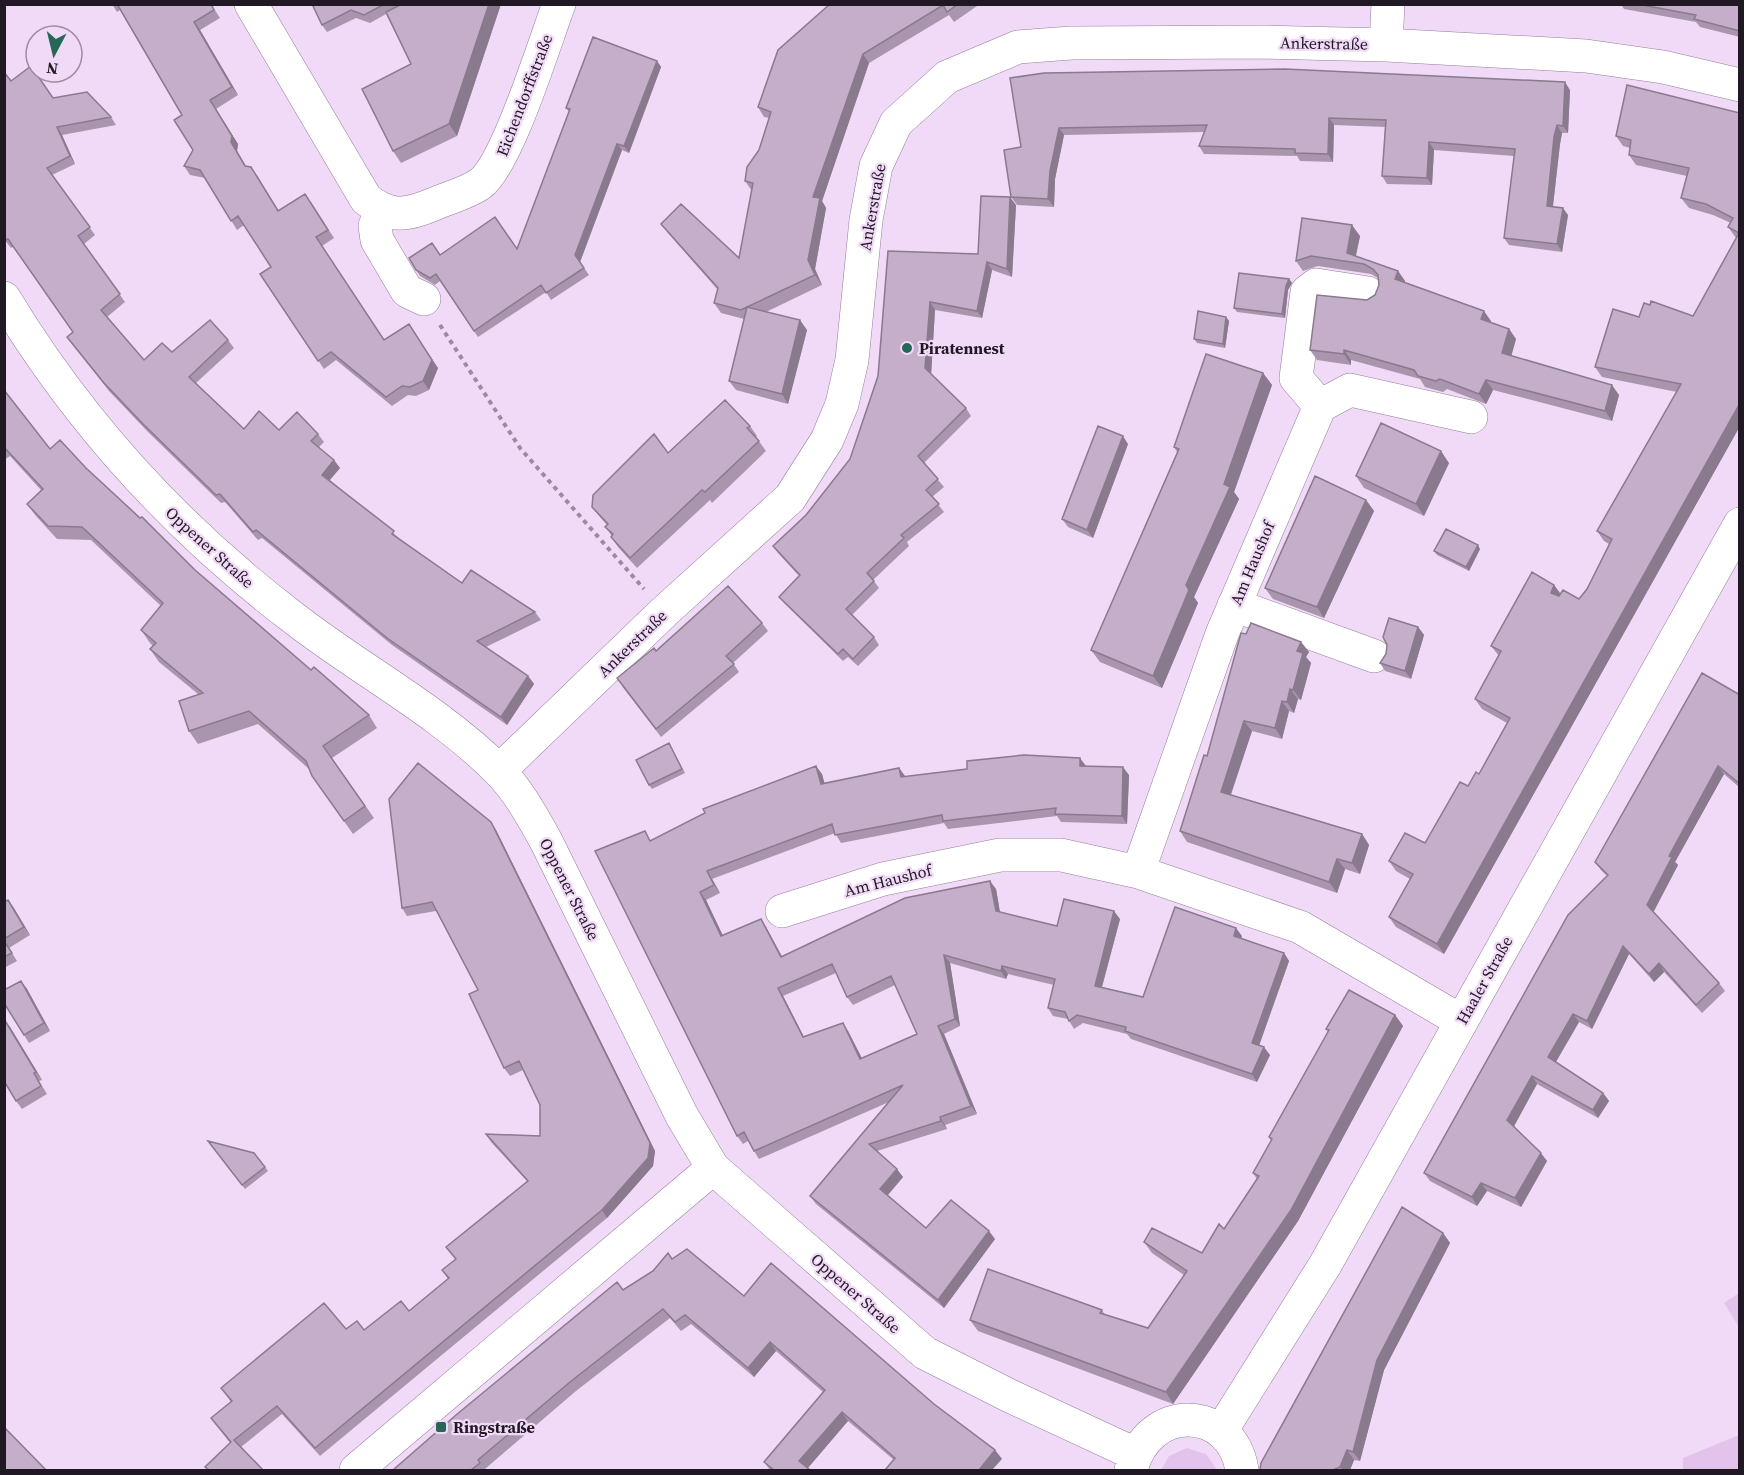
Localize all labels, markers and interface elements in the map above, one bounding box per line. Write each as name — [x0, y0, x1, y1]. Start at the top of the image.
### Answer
north arrow — [24, 24, 84, 84]
street label: Eichendorffstraße — [491, 31, 557, 159]
street label: Ankerstraße — [1280, 31, 1368, 55]
text: N — [45, 57, 59, 81]
street label: Ankerstraße — [854, 162, 890, 252]
place label: Piratennest — [919, 337, 1005, 359]
marker: Piratennest — [900, 341, 914, 355]
street label: Oppener Straße — [161, 501, 259, 593]
street label: Am Haushof — [1224, 516, 1280, 608]
street label: Ankerstraße — [593, 605, 671, 681]
street label: Oppener Straße — [535, 834, 605, 944]
street label: Am Haushof — [842, 858, 935, 901]
street label: Haaler Straße — [1451, 932, 1517, 1028]
street label: Oppener Straße — [807, 1248, 905, 1338]
place label: Ringstraße — [453, 1416, 535, 1438]
marker: Ringstraße — [434, 1420, 448, 1434]

